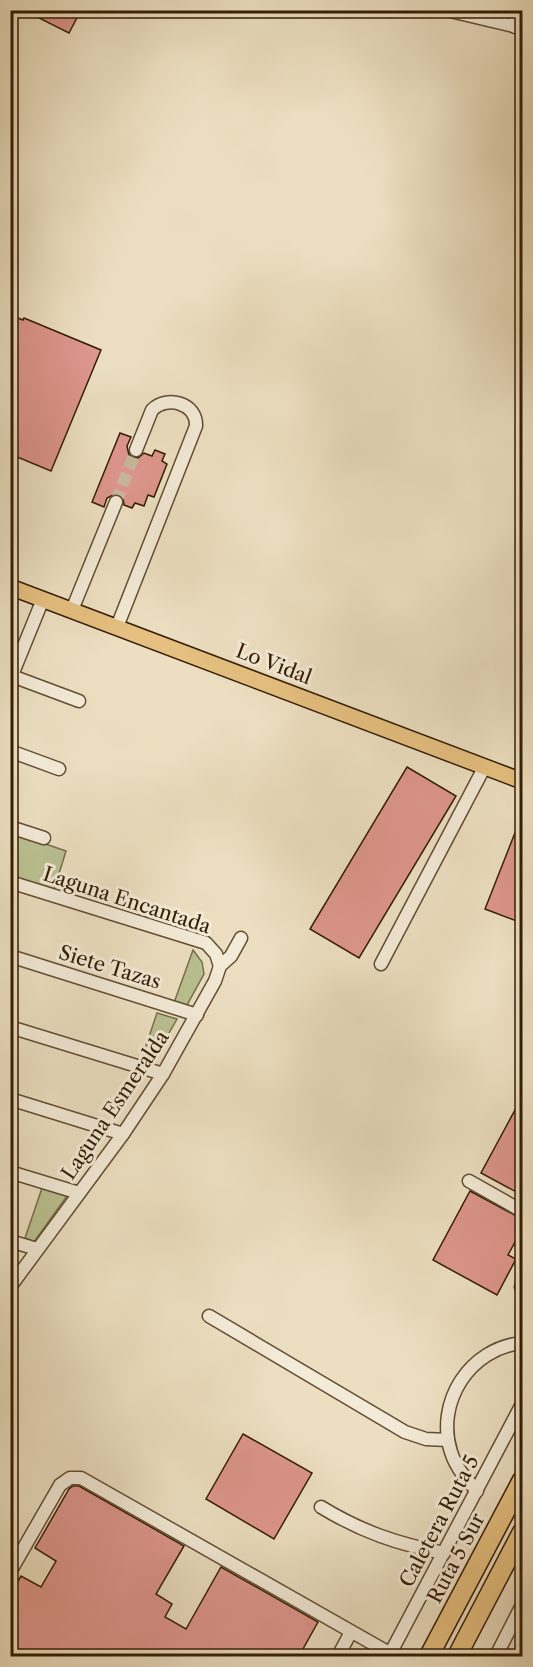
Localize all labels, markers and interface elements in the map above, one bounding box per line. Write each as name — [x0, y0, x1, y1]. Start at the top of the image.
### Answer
street label: Lo Vidal — [233, 639, 315, 689]
street label: Laguna Encantada — [40, 862, 214, 939]
street label: Siete Tazas — [56, 940, 164, 994]
street label: Laguna Esmeralda — [56, 1026, 174, 1184]
street label: Caletera Ruta 5 — [394, 1451, 484, 1591]
street label: Ruta 5 Sur — [422, 1508, 490, 1607]

